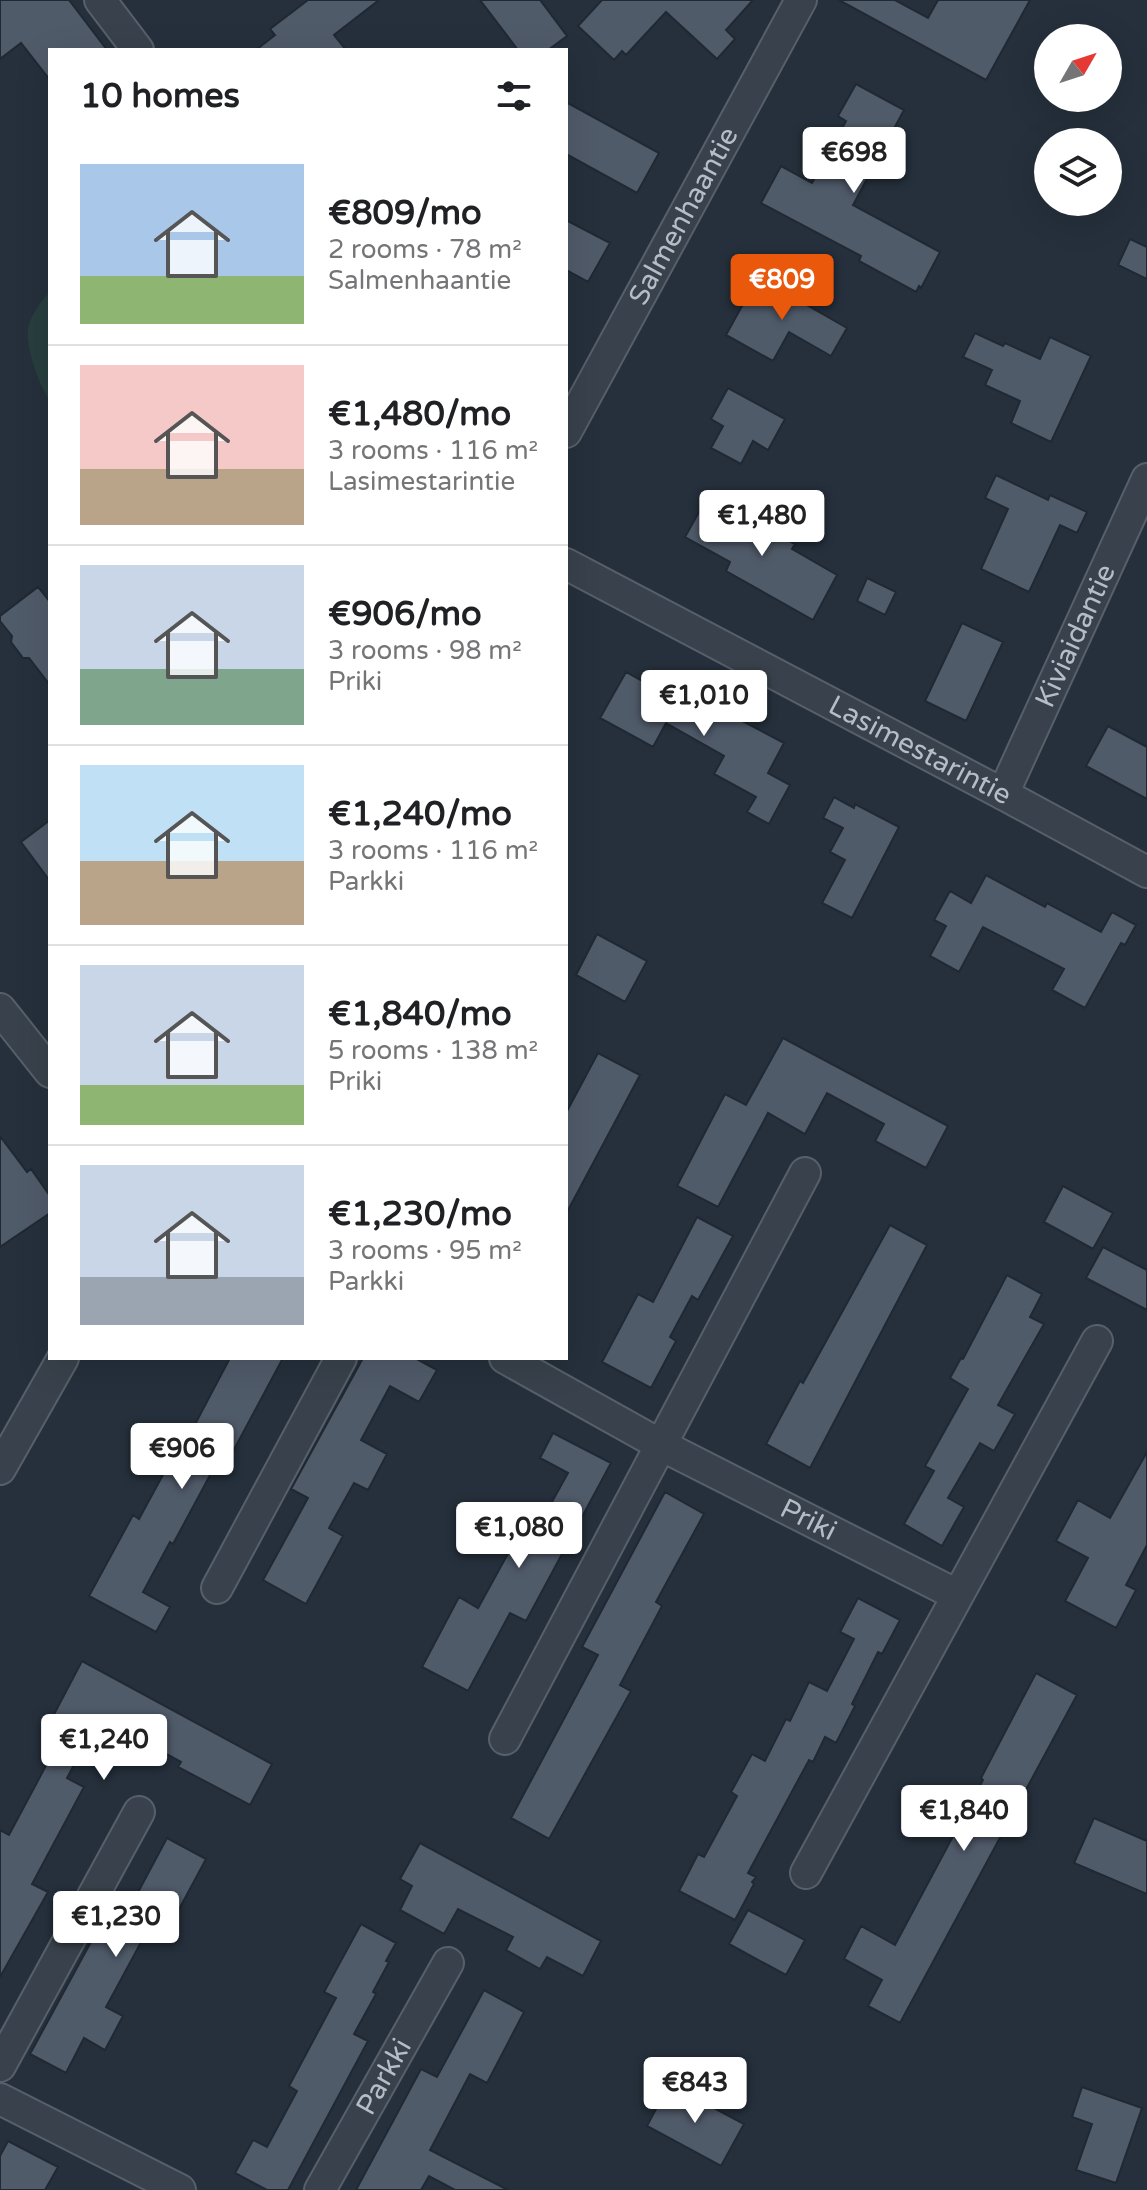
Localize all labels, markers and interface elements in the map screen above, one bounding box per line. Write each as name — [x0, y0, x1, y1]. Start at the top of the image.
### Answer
north arrow — [1034, 24, 1122, 112]
map controls — [1034, 24, 1122, 216]
icon: filters — [492, 74, 536, 118]
text: 10 homes — [80, 76, 240, 117]
street label: Salmenhaantie — [621, 121, 746, 311]
pin: €698 — [807, 127, 901, 195]
button: layers — [1034, 128, 1122, 216]
text: €698 — [821, 137, 887, 168]
text: €809/mo — [328, 193, 482, 234]
icon: home — [144, 196, 240, 292]
text: 2 rooms · 78 m² — [328, 234, 522, 265]
pin: €809 — [735, 254, 829, 322]
text: €809 — [749, 264, 815, 295]
text: Salmenhaantie — [328, 265, 511, 296]
text: €1,480/mo — [328, 394, 511, 435]
icon: home — [144, 397, 240, 493]
text: 3 rooms · 116 m² — [328, 435, 538, 466]
text: Lasimestarintie — [328, 466, 515, 497]
pin: €1,480 — [697, 490, 827, 558]
text: €1,480 — [717, 500, 807, 531]
street label: Kiviaidantie — [1028, 559, 1123, 713]
text: €906/mo — [328, 594, 482, 635]
icon: home — [144, 597, 240, 693]
text: 3 rooms · 98 m² — [328, 635, 522, 666]
text: Priki — [328, 666, 382, 697]
pin: €1,010 — [639, 670, 769, 738]
text: €1,010 — [659, 680, 749, 711]
street label: Lasimestarintie — [823, 688, 1017, 812]
text: €1,240/mo — [328, 794, 512, 835]
icon: home — [144, 797, 240, 893]
text: 3 rooms · 116 m² — [328, 835, 538, 866]
text: Parkki — [328, 866, 404, 897]
text: €1,840/mo — [328, 994, 512, 1035]
icon: home — [144, 997, 240, 1093]
text: 5 rooms · 138 m² — [328, 1035, 538, 1066]
text: Priki — [328, 1066, 382, 1097]
text: €1,230/mo — [328, 1194, 512, 1235]
icon: home — [144, 1197, 240, 1293]
text: 3 rooms · 95 m² — [328, 1235, 522, 1266]
text: Parkki — [328, 1266, 404, 1297]
pin: €906 — [135, 1423, 229, 1491]
text: €906 — [149, 1433, 215, 1464]
street label: Priki — [775, 1491, 842, 1548]
pin: €1,080 — [454, 1502, 584, 1570]
text: €1,080 — [474, 1512, 564, 1543]
pin: €1,240 — [39, 1714, 169, 1782]
text: €1,240 — [59, 1724, 149, 1755]
pin: €1,840 — [899, 1785, 1029, 1853]
text: €1,840 — [919, 1795, 1009, 1826]
pin: €1,230 — [51, 1891, 181, 1959]
text: €1,230 — [71, 1901, 161, 1932]
street label: Parkki — [349, 2033, 419, 2121]
pin: €843 — [648, 2057, 742, 2125]
text: €843 — [662, 2067, 728, 2098]

